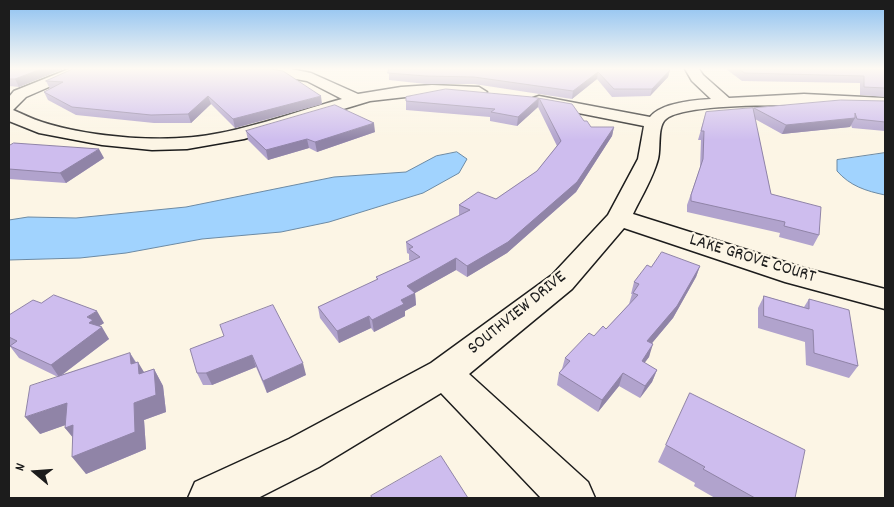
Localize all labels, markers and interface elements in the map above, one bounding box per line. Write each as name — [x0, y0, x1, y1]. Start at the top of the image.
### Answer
street label: LAKE GROVE COURT — [686, 231, 818, 289]
street label: SOUTHVIEW DRIVE — [464, 268, 572, 360]
north arrow — [10, 447, 60, 497]
text: N — [10, 461, 31, 474]

